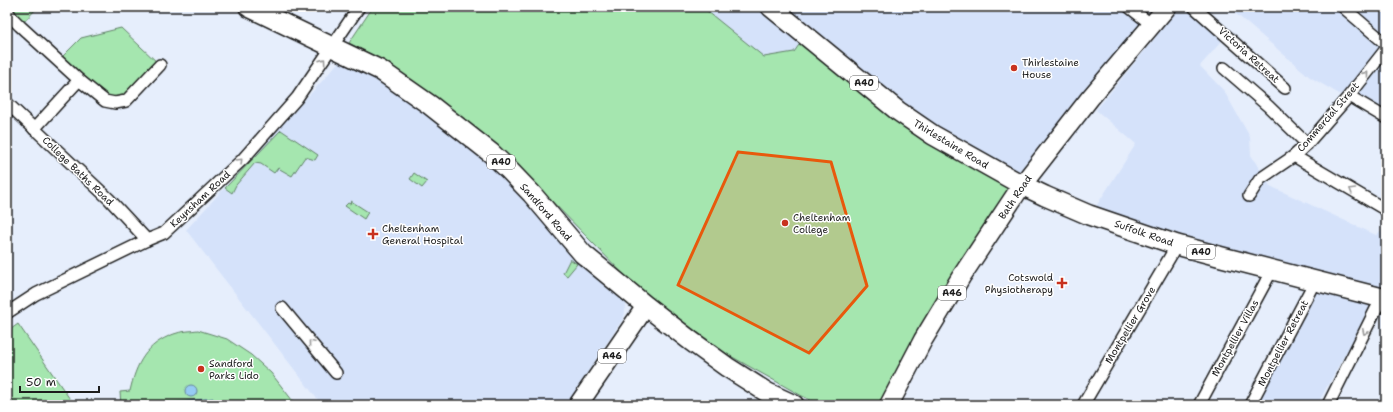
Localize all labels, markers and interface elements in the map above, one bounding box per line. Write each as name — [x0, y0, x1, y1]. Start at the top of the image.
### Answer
street label: Victoria Retreat — [1216, 24, 1282, 86]
place label: Thirlestaine House — [1022, 56, 1079, 81]
one-way arrow — [318, 58, 326, 65]
marker: Thirlestaine House — [1009, 63, 1019, 73]
one-way arrow — [1362, 71, 1369, 78]
road number: A40 — [850, 76, 878, 90]
street label: Commercial Street — [1294, 79, 1362, 155]
street label: Thirlestaine Road — [911, 116, 992, 172]
street label: College Baths Road — [40, 134, 117, 209]
road number: A40 — [487, 155, 515, 169]
one-way arrow — [235, 158, 243, 166]
street label: Keynsham Road — [167, 167, 233, 230]
street label: Bath Road — [995, 172, 1035, 222]
street label: Sandford Road — [517, 180, 575, 244]
one-way arrow — [1349, 188, 1356, 195]
place label: Cheltenham College — [793, 211, 851, 236]
street label: Suffolk Road — [1113, 217, 1176, 249]
marker: Cheltenham College — [780, 218, 790, 228]
place label: Cheltenham General Hospital — [382, 222, 463, 247]
marker: Cheltenham General Hospital — [367, 228, 379, 240]
road number: A40 — [1187, 245, 1215, 259]
place label: Cotswold Physiotherapy — [985, 271, 1054, 296]
marker: Cotswold Physiotherapy — [1056, 277, 1068, 289]
street label: Montpellier Grove — [1102, 284, 1158, 366]
road number: A46 — [938, 286, 966, 300]
street label: Montpellier Villas — [1208, 297, 1262, 379]
street label: Montpellier Retreat — [1255, 298, 1311, 388]
one-way arrow — [1362, 328, 1370, 335]
one-way arrow — [308, 340, 315, 347]
road number: A46 — [598, 349, 626, 363]
place label: Sandford Parks Lido — [209, 357, 259, 382]
marker: Sandford Parks Lido — [196, 364, 206, 374]
scale bar — [20, 368, 99, 394]
text: 50 m — [26, 374, 56, 390]

